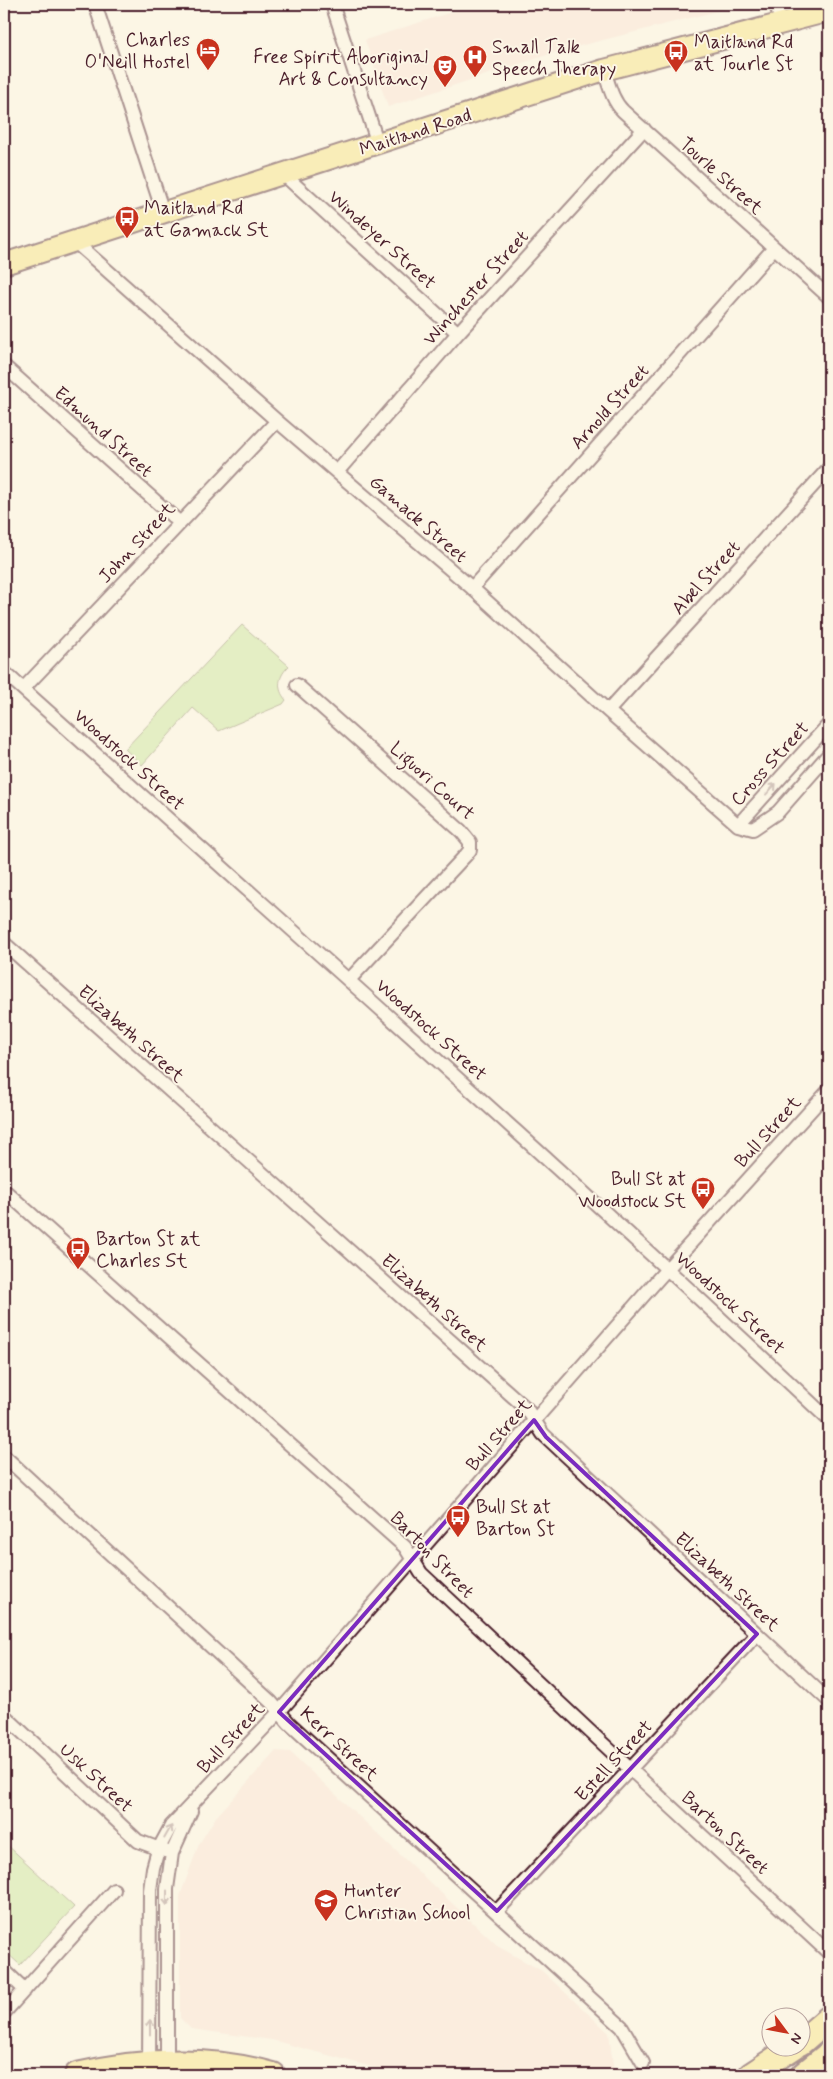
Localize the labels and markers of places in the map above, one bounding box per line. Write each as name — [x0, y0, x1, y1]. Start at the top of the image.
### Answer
place label: Charles O'Neill Hostel — [84, 28, 190, 75]
place label: Maitland Rd at Tourle St — [694, 30, 794, 77]
place label: Small Talk Speech Therapy — [492, 35, 616, 82]
hotel icon: Charles O'Neill Hostel — [195, 37, 221, 71]
bus stop icon: Maitland Rd at Tourle St — [663, 39, 689, 73]
hospital icon: Small Talk Speech Therapy — [462, 44, 488, 78]
place label: Free Spirit Aboriginal Art & Consultancy — [253, 45, 428, 92]
theatre icon: Free Spirit Aboriginal Art & Consultancy — [432, 54, 458, 88]
place label: Maitland Rd at Gamack St — [144, 196, 269, 243]
bus stop icon: Maitland Rd at Gamack St — [114, 205, 140, 239]
place label: Bull St at Woodstock St — [578, 1167, 686, 1214]
bus stop icon: Bull St at Woodstock St — [690, 1176, 716, 1210]
place label: Barton St at Charles St — [96, 1227, 200, 1274]
bus stop icon: Barton St at Charles St — [65, 1236, 91, 1270]
place label: Bull St at Barton St — [476, 1495, 555, 1542]
bus stop icon: Bull St at Barton St — [445, 1504, 471, 1538]
place label: Hunter Christian School — [344, 1879, 471, 1926]
school or university icon: Hunter Christian School — [313, 1888, 339, 1922]

